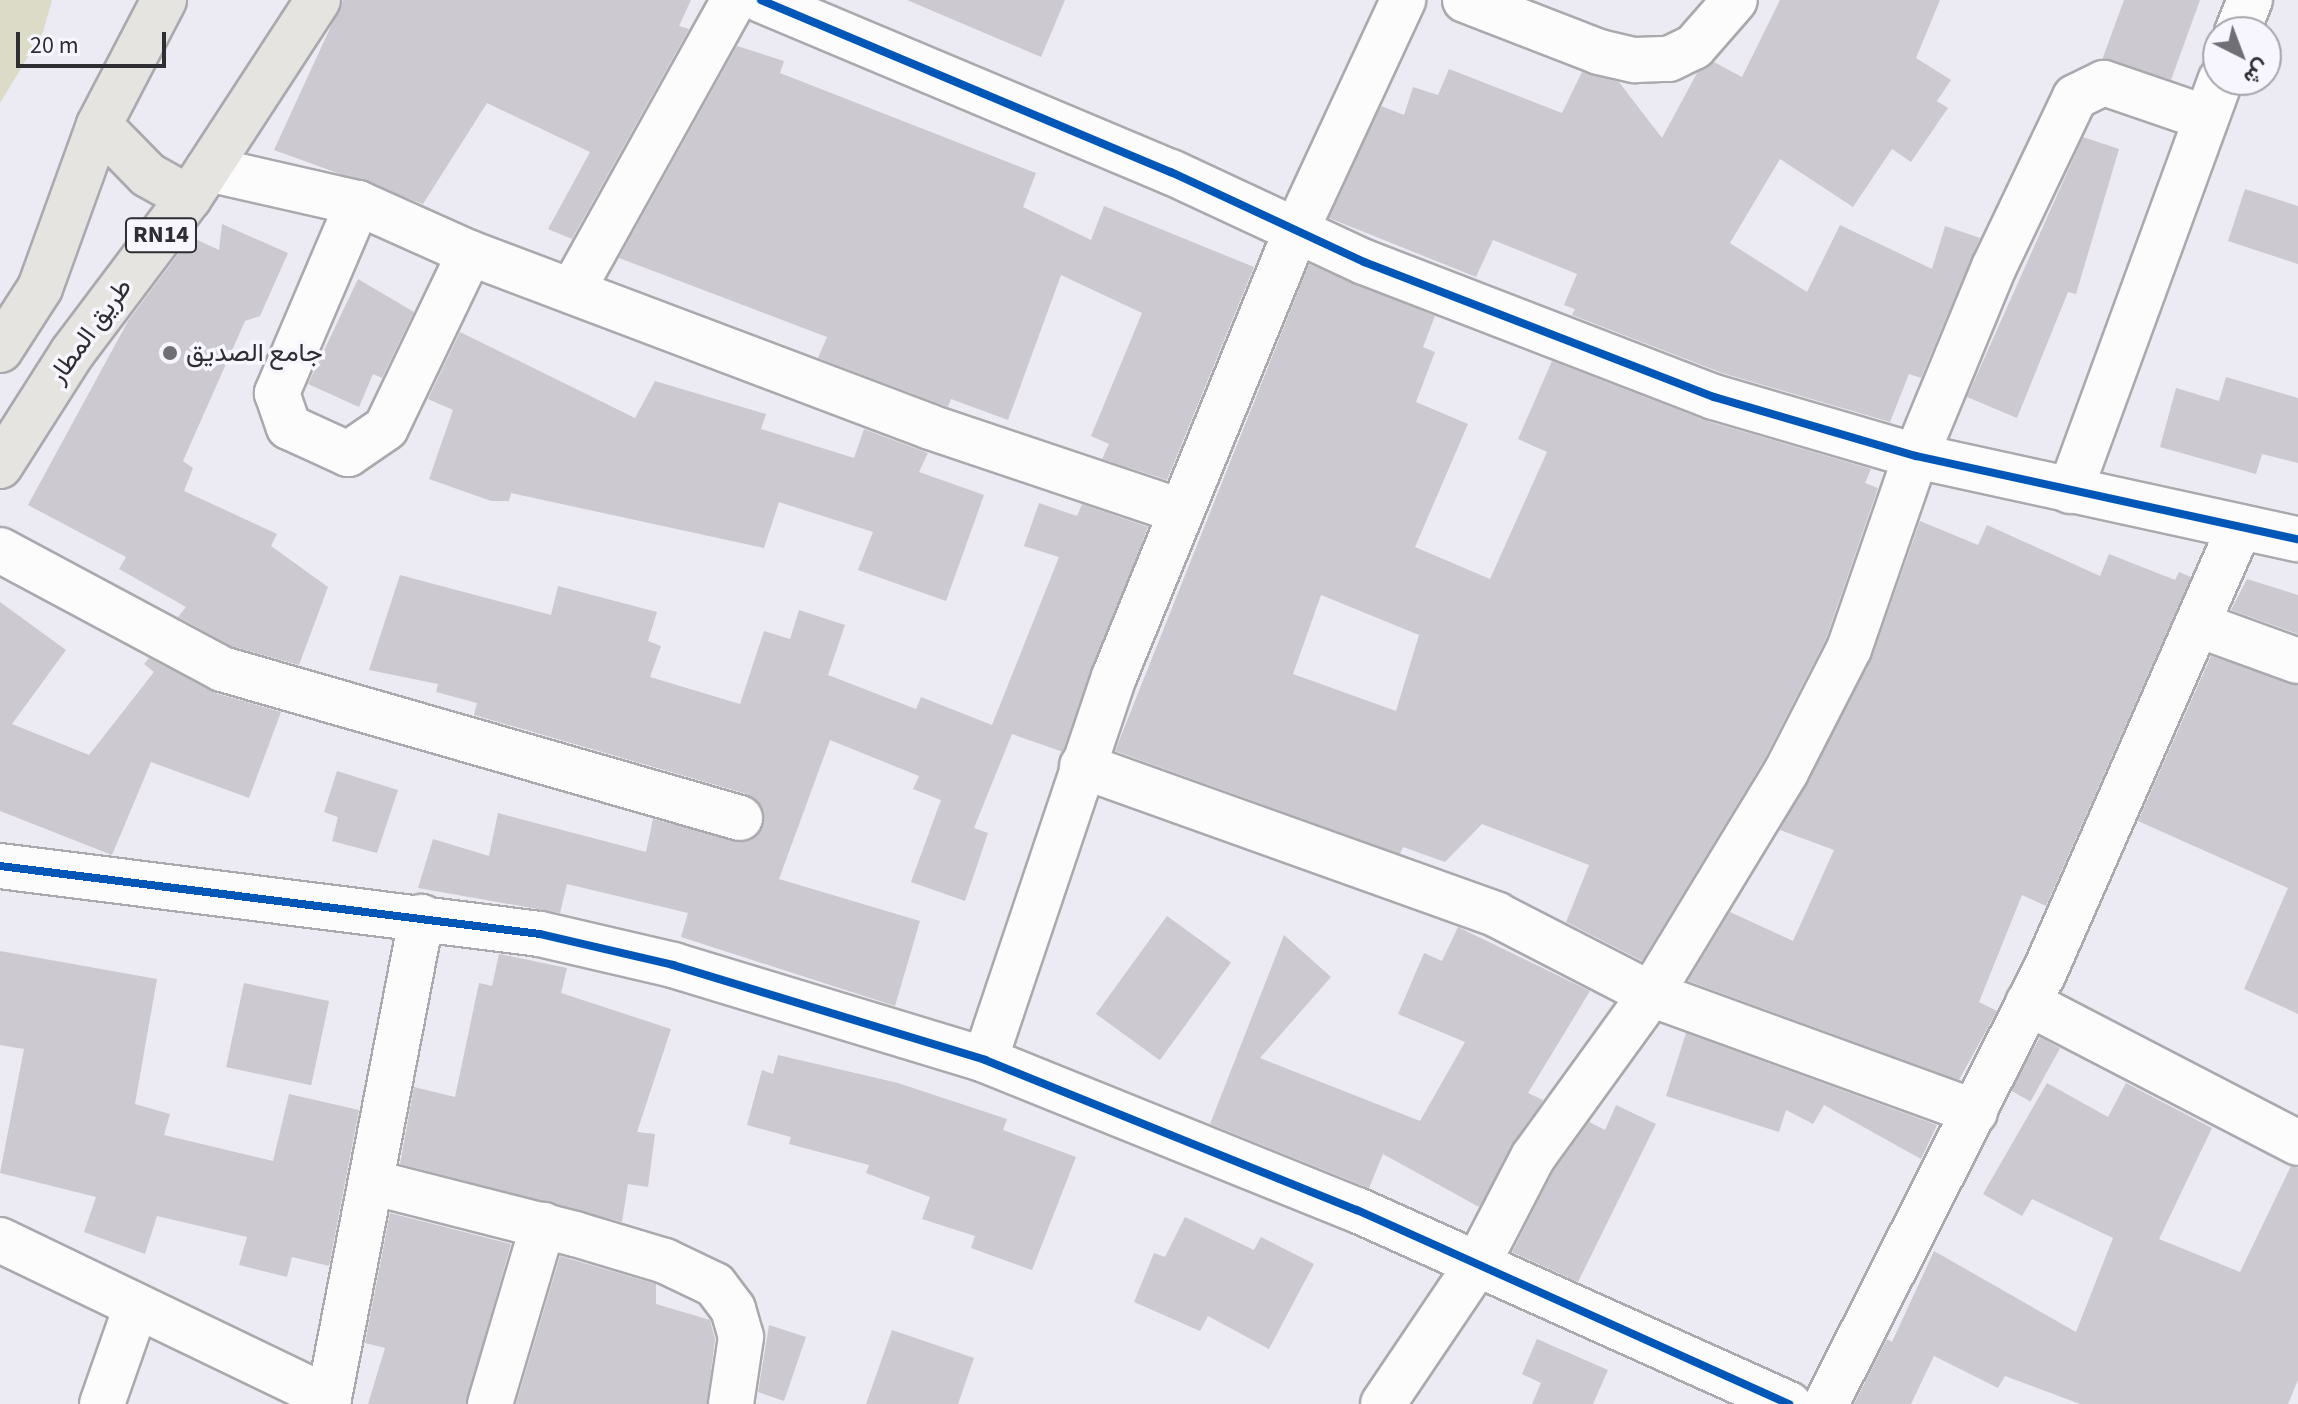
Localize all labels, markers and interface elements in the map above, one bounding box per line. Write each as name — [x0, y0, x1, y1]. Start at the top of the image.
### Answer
scale bar — [20, 16, 170, 66]
north arrow — [2202, 16, 2282, 96]
text: 20 m — [30, 28, 79, 63]
text: ش — [2236, 52, 2277, 93]
road number: RN14 — [123, 215, 199, 255]
street label: طريق المطار — [42, 272, 138, 390]
place label: جامع الصديق — [186, 337, 323, 369]
marker: جامع الصديق — [161, 344, 179, 362]

